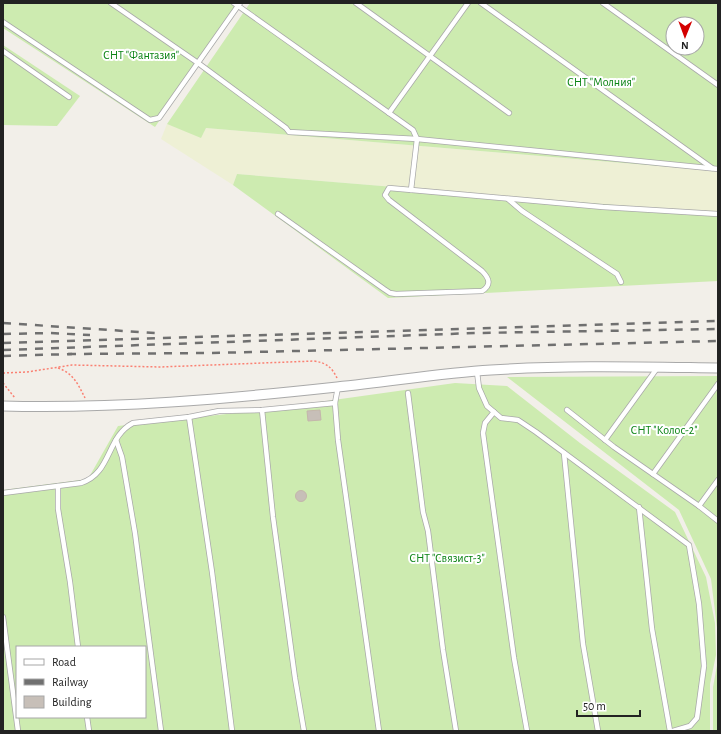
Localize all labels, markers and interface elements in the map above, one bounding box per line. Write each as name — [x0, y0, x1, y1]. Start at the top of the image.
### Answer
north arrow — [665, 16, 705, 56]
text: N — [681, 40, 689, 51]
park label: СНТ "Фантазия" — [103, 49, 179, 61]
park label: СНТ "Молния" — [567, 76, 635, 88]
park label: СНТ "Колос-2" — [630, 424, 698, 436]
park label: СНТ "Связист-3" — [409, 552, 485, 564]
legend — [16, 646, 146, 718]
text: Road — [52, 656, 76, 668]
text: Railway — [52, 676, 88, 689]
scale bar — [577, 692, 640, 718]
text: Building — [52, 696, 92, 708]
text: 50 m — [583, 700, 606, 712]

